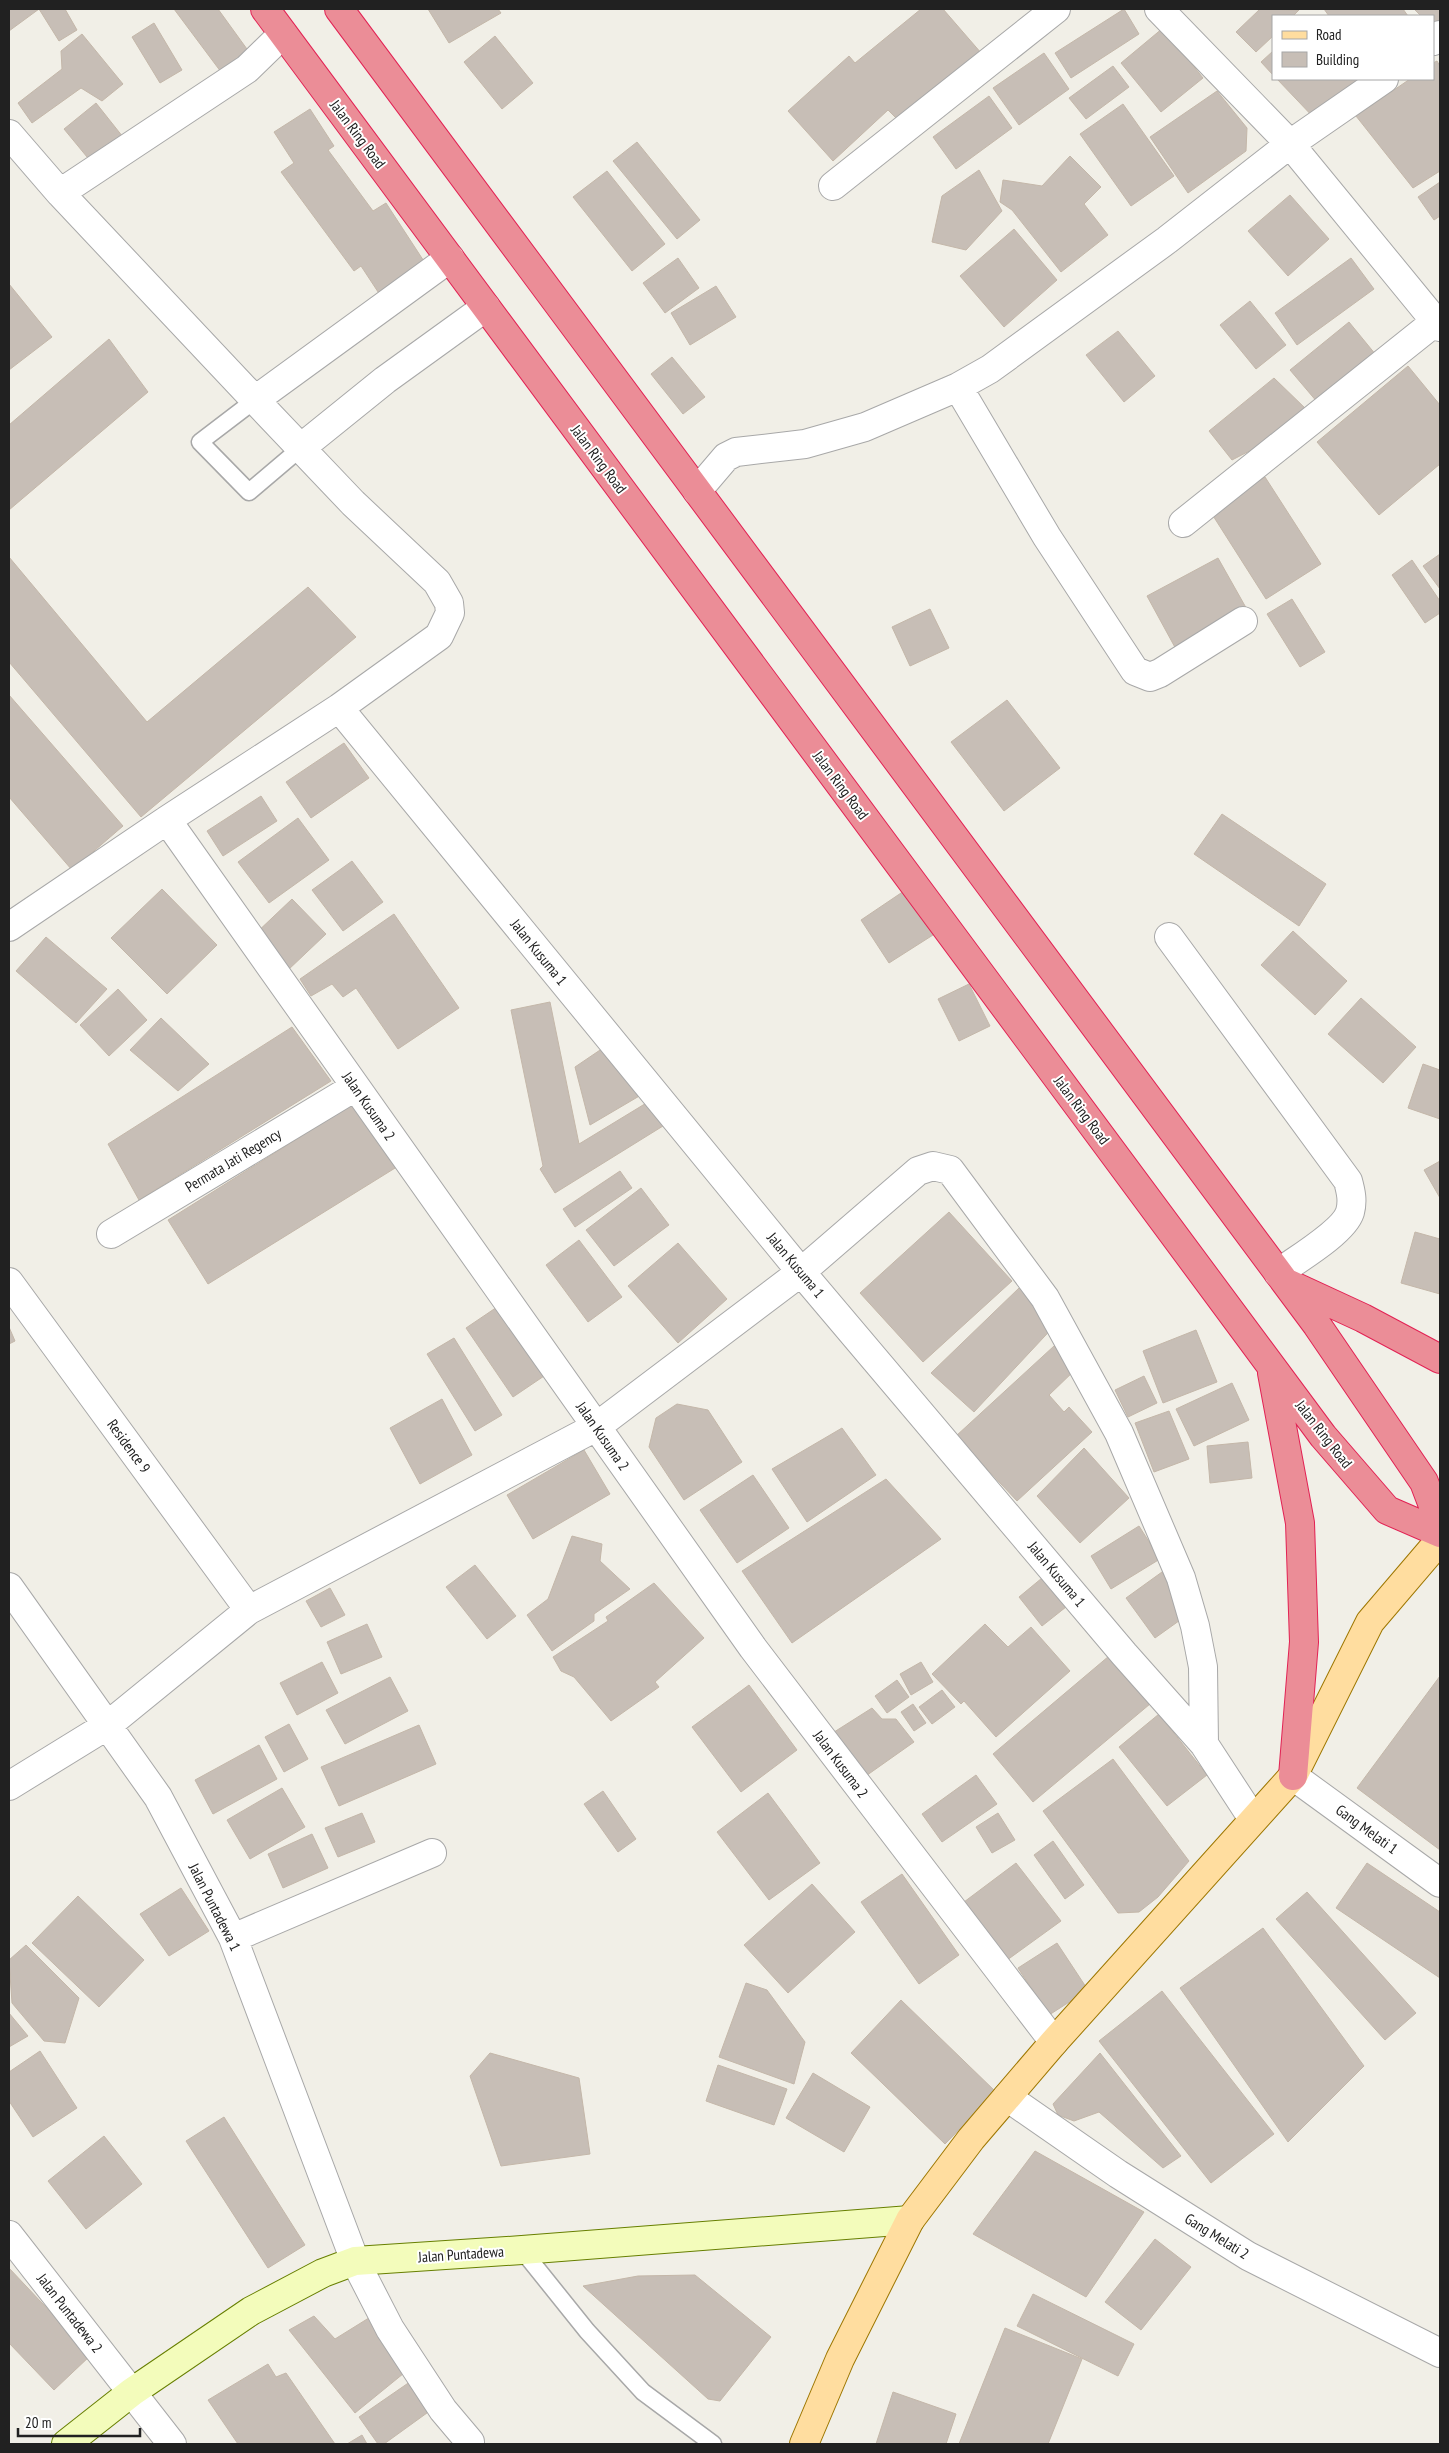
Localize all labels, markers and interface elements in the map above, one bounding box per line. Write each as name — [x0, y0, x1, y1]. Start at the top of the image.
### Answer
legend — [1272, 15, 1434, 80]
text: Road — [1316, 25, 1342, 44]
text: Building — [1316, 50, 1359, 69]
street label: Jalan Ring Road — [325, 95, 390, 172]
street label: Jalan Ring Road — [566, 420, 631, 497]
street label: Jalan Ring Road — [808, 746, 873, 823]
street label: Jalan Kusuma 1 — [506, 914, 571, 989]
street label: Jalan Kusuma 2 — [338, 1067, 400, 1144]
street label: Jalan Ring Road — [1049, 1071, 1114, 1148]
street label: Permata Jati Regency — [182, 1124, 285, 1196]
street label: Jalan Kusuma 1 — [762, 1228, 829, 1302]
street label: Jalan Ring Road — [1291, 1395, 1356, 1472]
street label: Jalan Kusuma 2 — [572, 1397, 634, 1474]
street label: Residence 9 — [103, 1415, 155, 1477]
street label: Jalan Kusuma 1 — [1023, 1537, 1090, 1611]
street label: Jalan Kusuma 2 — [809, 1726, 873, 1802]
street label: Gang Melati 1 — [1332, 1800, 1402, 1858]
street label: Jalan Puntadewa 1 — [184, 1859, 245, 1954]
street label: Gang Melati 2 — [1181, 2209, 1253, 2263]
street label: Jalan Puntadewa — [416, 2242, 505, 2267]
street label: Jalan Puntadewa 2 — [32, 2269, 107, 2357]
scale bar — [18, 2406, 140, 2438]
text: 20 m — [25, 2413, 51, 2432]

